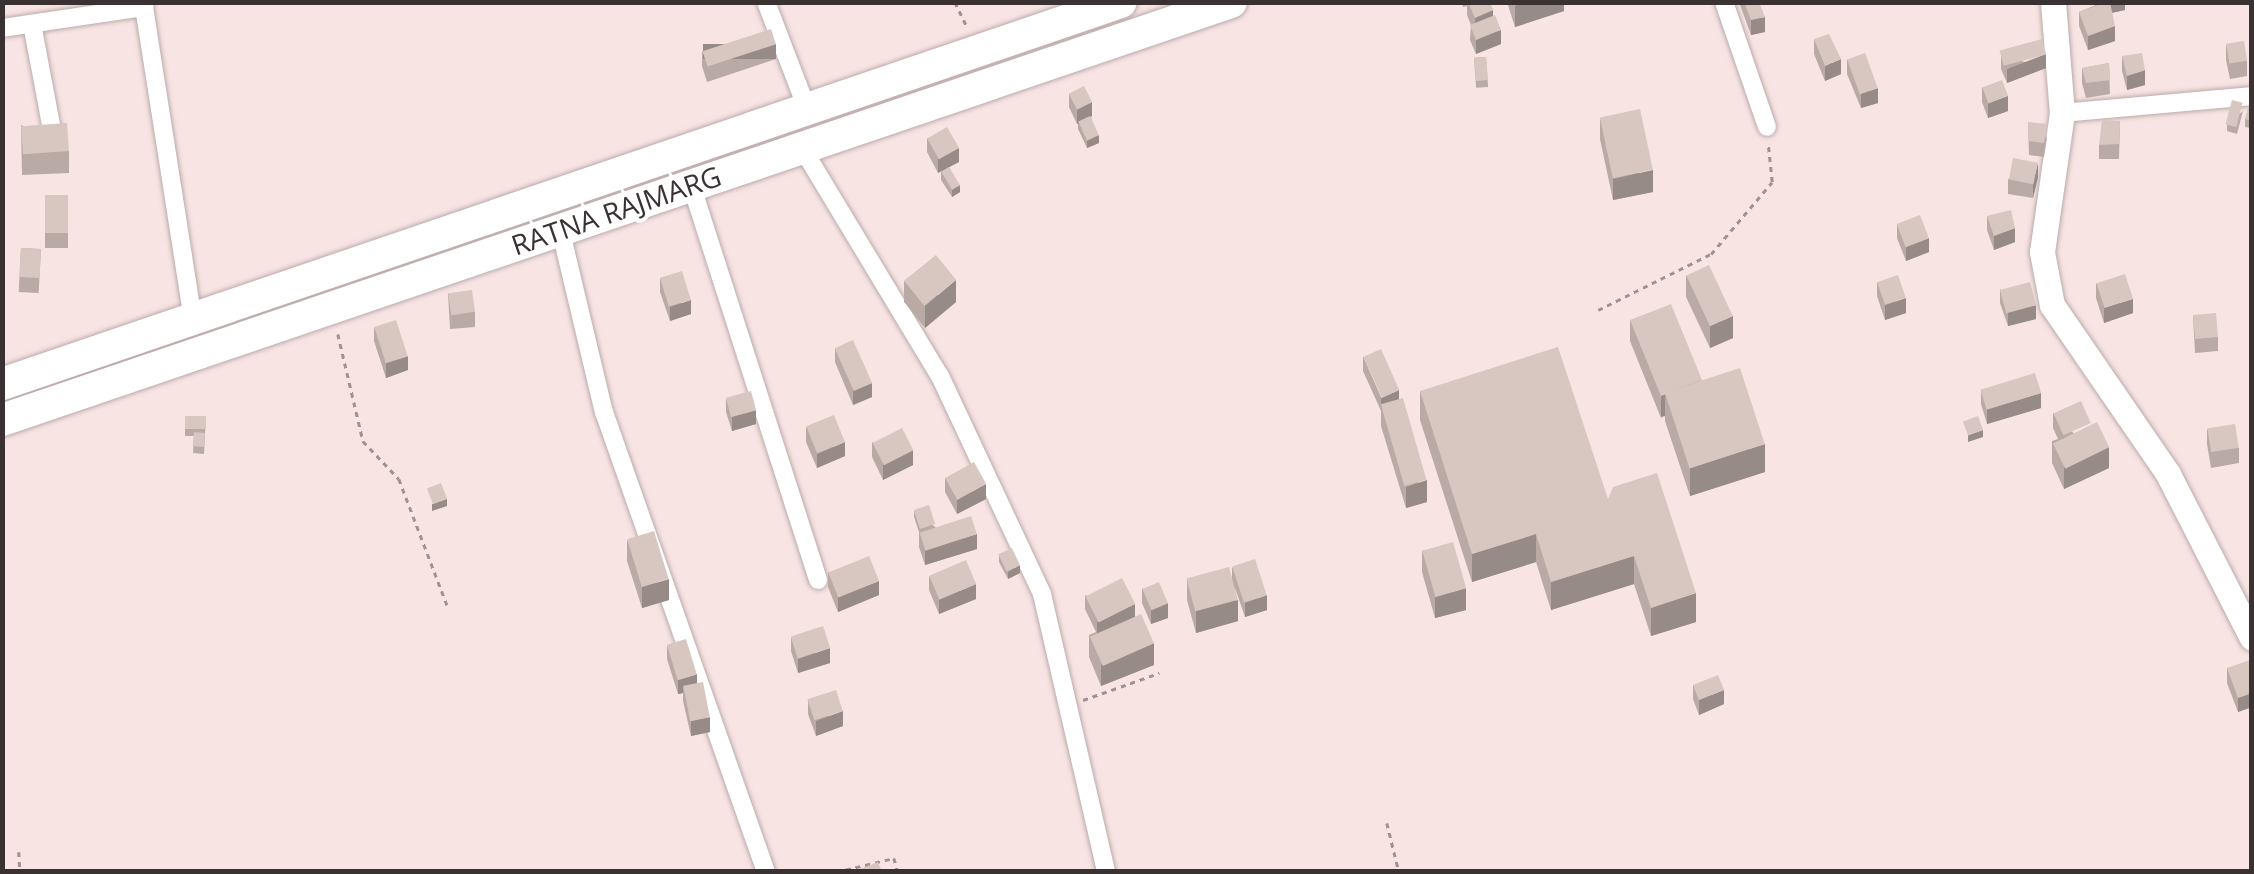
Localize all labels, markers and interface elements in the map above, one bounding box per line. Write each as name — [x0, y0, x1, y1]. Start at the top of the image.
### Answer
street label: RATNA RAJMARG — [507, 158, 725, 262]

